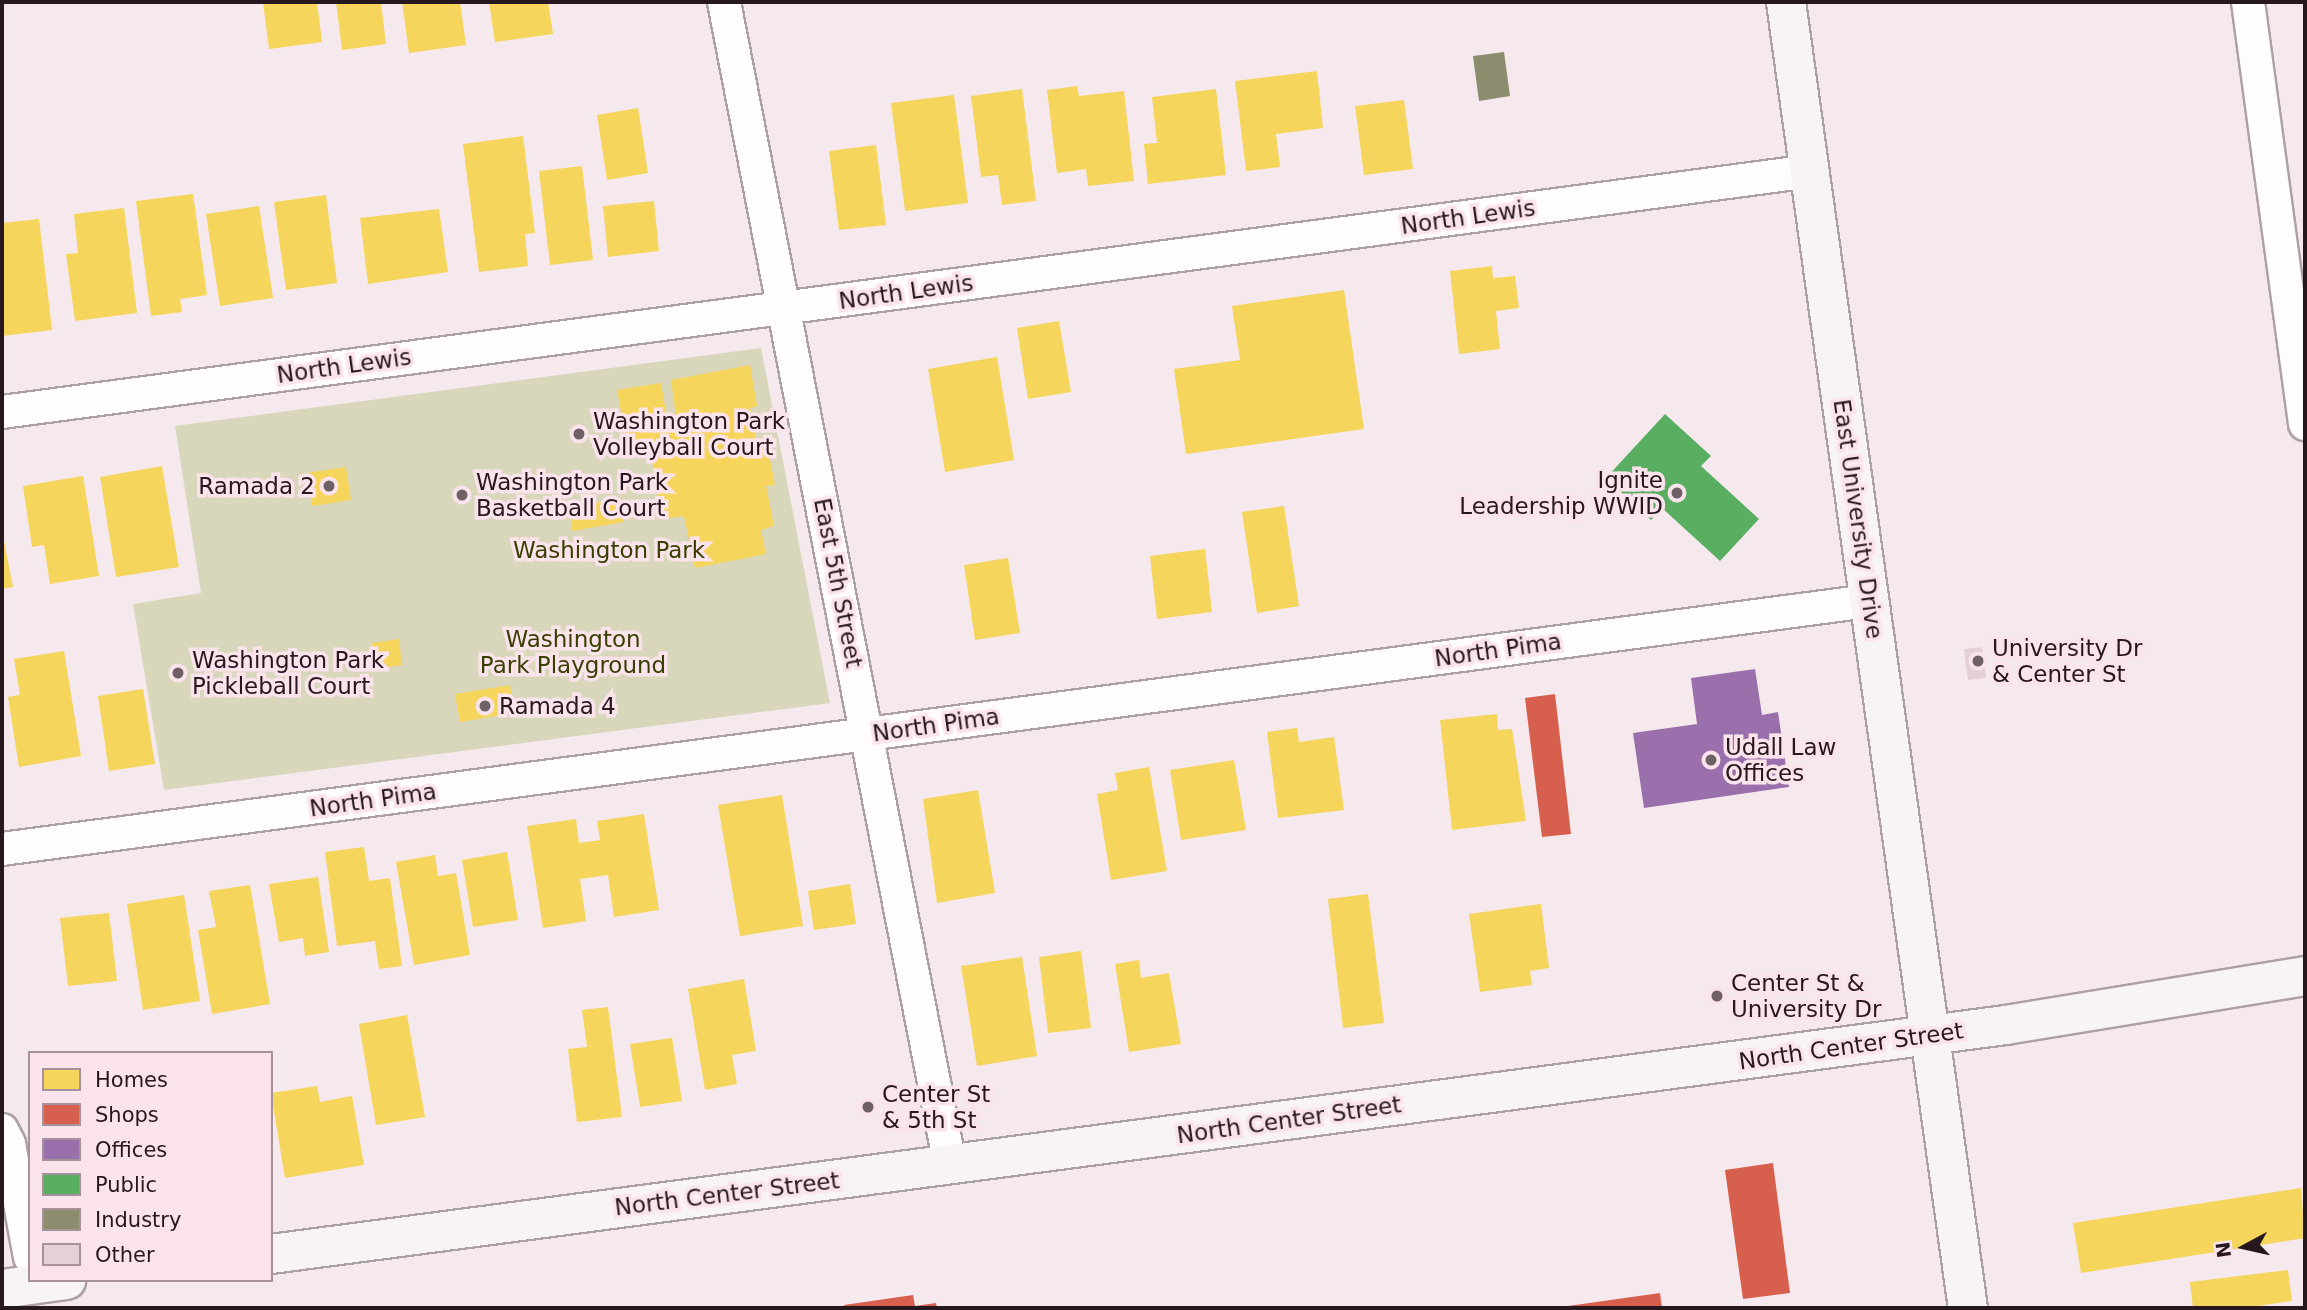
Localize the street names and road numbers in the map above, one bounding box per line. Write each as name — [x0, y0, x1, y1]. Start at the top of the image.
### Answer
street label: North Lewis — [1399, 194, 1537, 240]
street label: North Lewis — [837, 269, 975, 315]
street label: North Lewis — [275, 343, 413, 389]
street label: East University Drive — [1828, 397, 1888, 641]
street label: East 5th Street — [808, 496, 868, 670]
street label: North Pima — [1433, 627, 1563, 673]
street label: North Pima — [871, 702, 1001, 748]
street label: North Pima — [308, 777, 438, 823]
street label: North Center Street — [1737, 1017, 1965, 1075]
street label: North Center Street — [1175, 1091, 1403, 1149]
street label: North Center Street — [613, 1167, 841, 1221]

